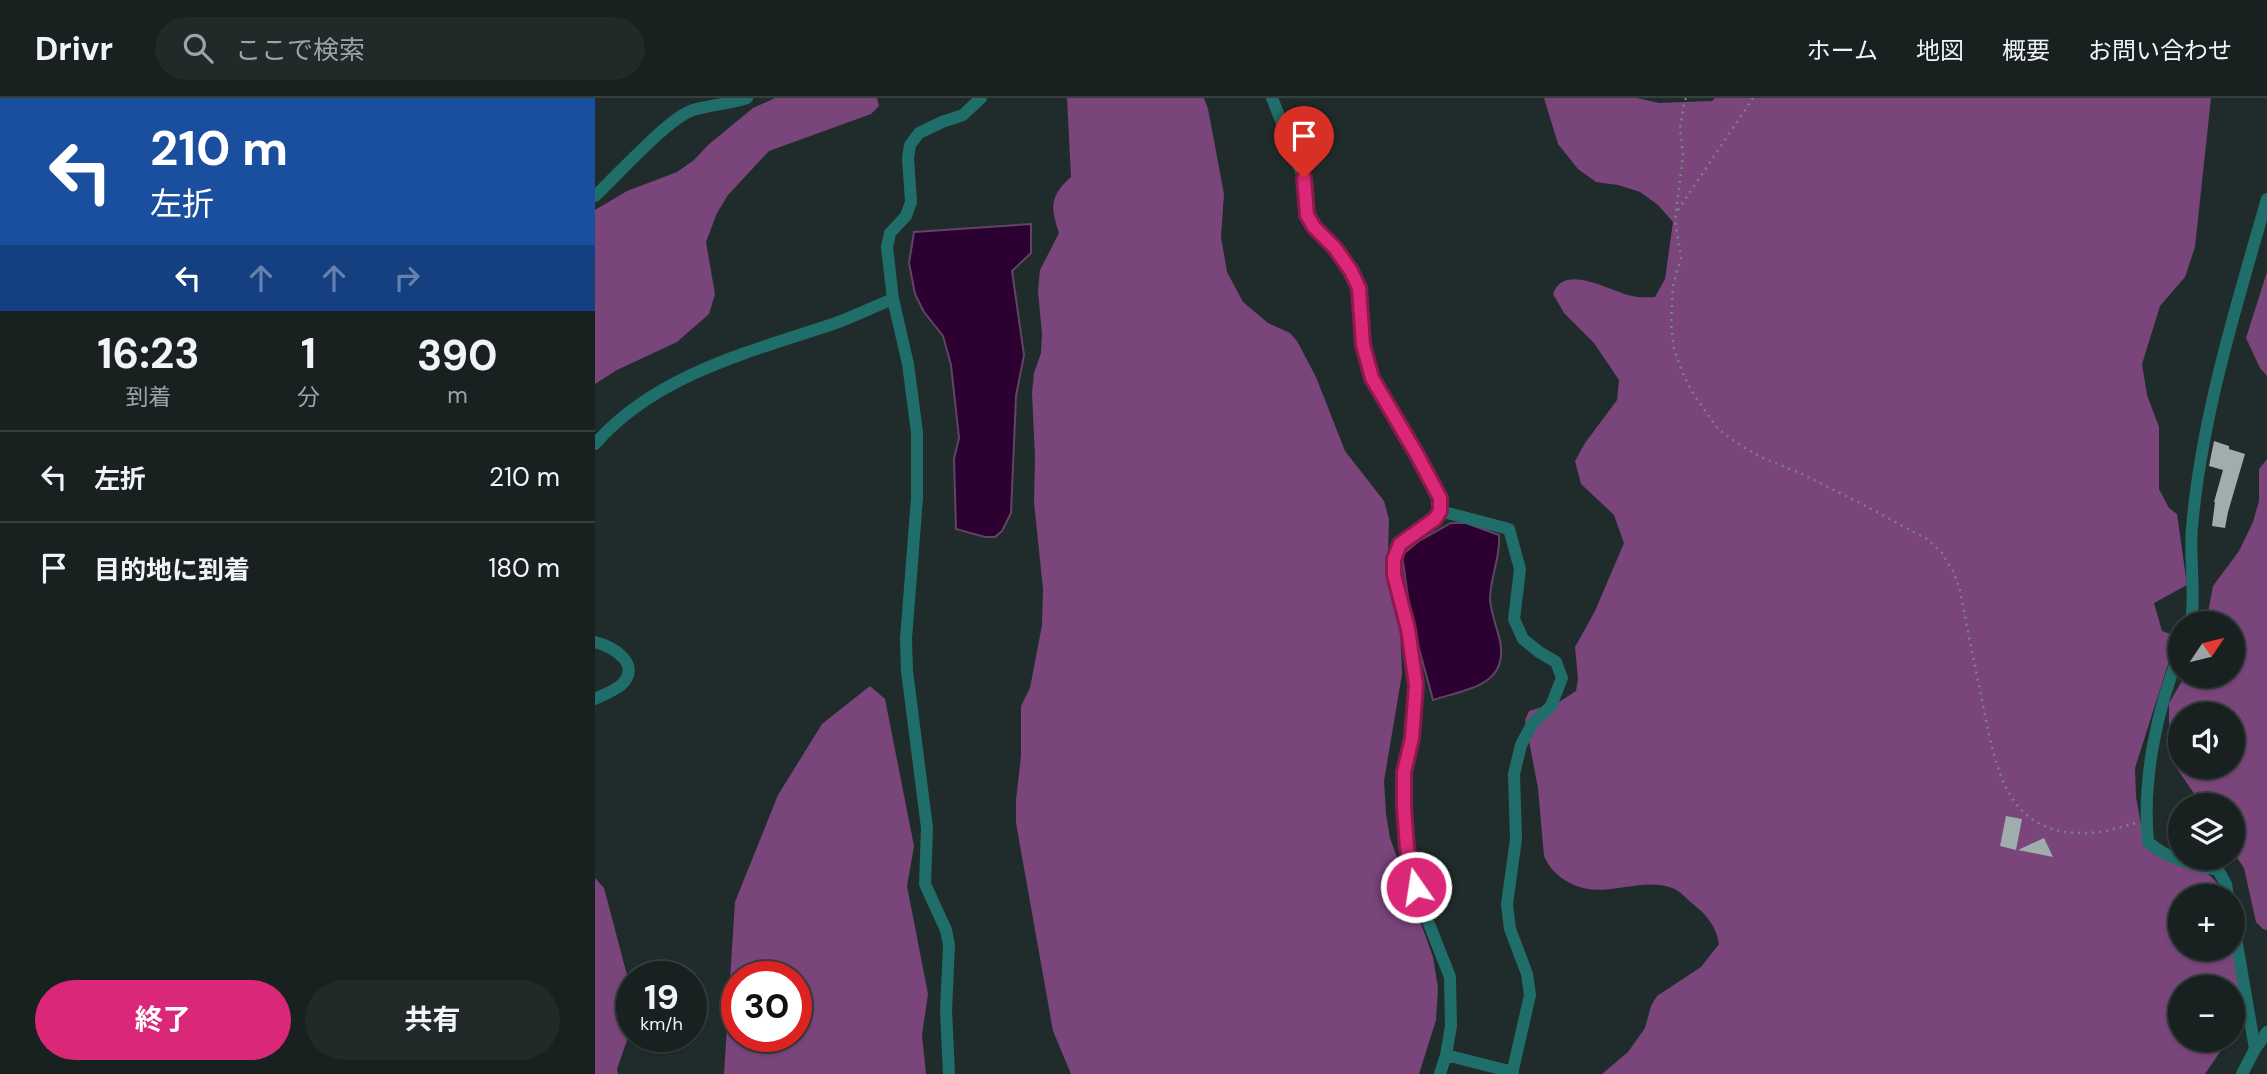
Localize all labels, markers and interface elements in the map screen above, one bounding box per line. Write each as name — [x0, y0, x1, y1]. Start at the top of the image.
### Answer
search box — [155, 17, 645, 80]
text: Drivr — [35, 27, 113, 70]
icon: search — [179, 29, 217, 67]
text: ここで検索 — [235, 33, 365, 67]
text: ホーム — [1807, 35, 1878, 66]
text: 地図 — [1916, 35, 1964, 66]
text: 概要 — [2002, 35, 2050, 66]
text: お問い合わせ — [2088, 35, 2232, 66]
pin — [1274, 106, 1334, 178]
text: 210 m — [150, 116, 288, 180]
icon: arrive — [1285, 117, 1323, 155]
icon: left — [35, 126, 126, 217]
text: 左折 — [150, 183, 214, 225]
icon: left — [169, 259, 207, 297]
icon: ahead — [242, 259, 280, 297]
icon: ahead — [315, 259, 353, 297]
icon: right — [388, 259, 426, 297]
text: 16:23 — [97, 326, 199, 381]
text: 1 — [301, 326, 316, 381]
text: 390 — [417, 328, 498, 383]
text: m — [447, 380, 468, 410]
text: 到着 — [125, 382, 171, 412]
text: 分 — [297, 382, 320, 412]
icon: left — [35, 458, 73, 496]
text: 210 m — [489, 460, 560, 494]
text: 左折 — [94, 462, 146, 496]
icon: arrive — [35, 549, 73, 587]
text: 180 m — [488, 551, 560, 585]
text: 目的地に到着 — [94, 553, 250, 587]
north arrow — [2168, 611, 2245, 688]
map controls — [2168, 611, 2245, 1052]
button: sound — [2168, 702, 2245, 779]
button: layers — [2168, 793, 2245, 870]
position arrow — [1379, 850, 1453, 924]
button: + — [2168, 884, 2245, 961]
speed limit sign: 30 — [721, 961, 812, 1052]
text: 19 — [644, 974, 679, 1020]
button: − — [2168, 975, 2245, 1052]
button: 終了 — [35, 980, 291, 1060]
button: 共有 — [305, 980, 560, 1060]
text: km/h — [640, 1012, 683, 1036]

